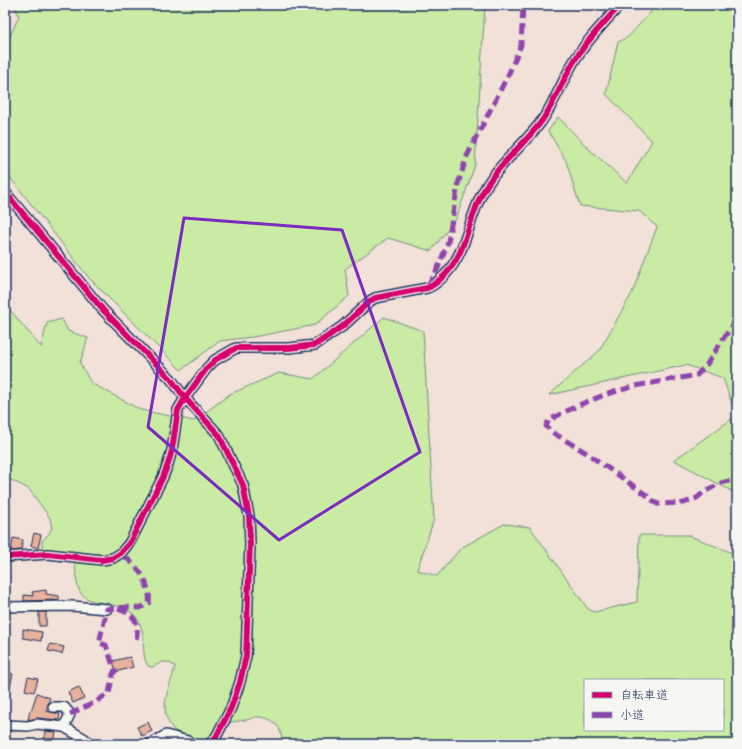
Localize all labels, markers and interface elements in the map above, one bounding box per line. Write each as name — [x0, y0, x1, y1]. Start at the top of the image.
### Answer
legend — [584, 679, 724, 731]
text: 自転車道 — [620, 687, 668, 703]
text: 小道 — [620, 707, 644, 723]

